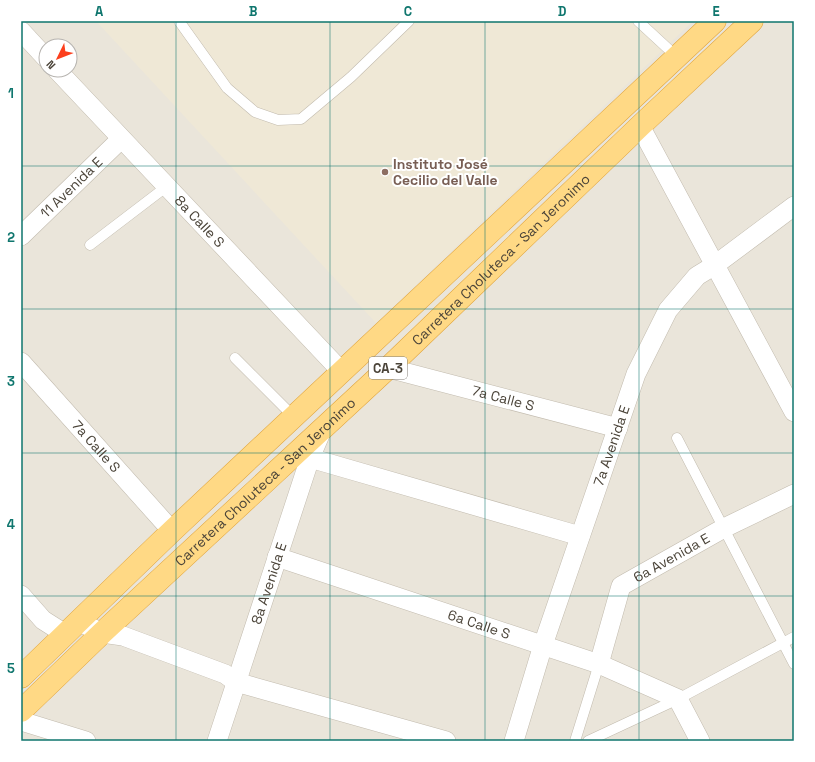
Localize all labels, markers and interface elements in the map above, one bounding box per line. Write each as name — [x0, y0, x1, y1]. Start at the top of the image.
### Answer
text: A — [95, 3, 104, 20]
text: B — [249, 3, 258, 20]
text: C — [404, 3, 412, 20]
text: D — [558, 3, 567, 20]
text: E — [712, 3, 720, 20]
north arrow — [38, 38, 78, 78]
text: N — [43, 57, 58, 72]
text: 1 — [8, 85, 14, 102]
street label: 11 Avenida E — [36, 153, 106, 222]
place label: Instituto José Cecilio del Valle — [393, 155, 498, 189]
marker: Instituto José Cecilio del Valle — [380, 167, 390, 177]
street label: Carretera Choluteca - San Jeronimo — [408, 170, 594, 349]
street label: 8a Calle S — [171, 192, 229, 251]
text: 2 — [7, 229, 15, 246]
road number: CA-3 — [369, 357, 407, 379]
text: 3 — [7, 373, 15, 390]
street label: 7a Calle S — [470, 381, 536, 415]
street label: Carretera Choluteca - San Jeronimo — [171, 394, 359, 570]
street label: 7a Avenida E — [589, 403, 634, 488]
street label: 7a Calle S — [68, 416, 124, 476]
text: 4 — [7, 516, 15, 533]
street label: 6a Avenida E — [630, 529, 713, 586]
street label: 8a Avenida E — [247, 540, 291, 626]
street label: 6a Calle S — [446, 605, 513, 643]
text: 5 — [7, 660, 15, 677]

